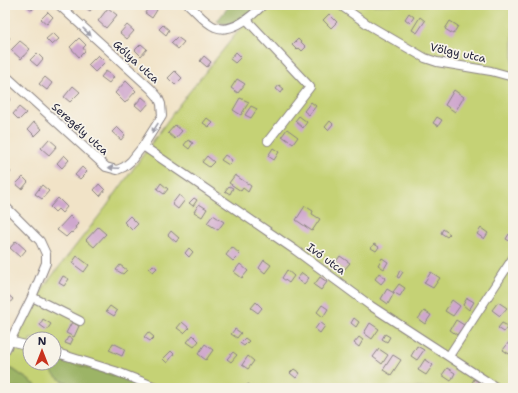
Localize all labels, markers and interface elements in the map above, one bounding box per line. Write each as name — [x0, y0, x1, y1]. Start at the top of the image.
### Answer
one-way arrow — [82, 27, 92, 36]
street label: Gólya utca — [109, 37, 163, 87]
street label: Völgy utca — [429, 40, 487, 66]
street label: Seregély utca — [48, 99, 112, 159]
one-way arrow — [151, 122, 159, 133]
one-way arrow — [107, 165, 120, 171]
street label: Ivó utca — [304, 240, 349, 278]
north arrow — [22, 331, 62, 371]
text: N — [38, 334, 47, 349]

